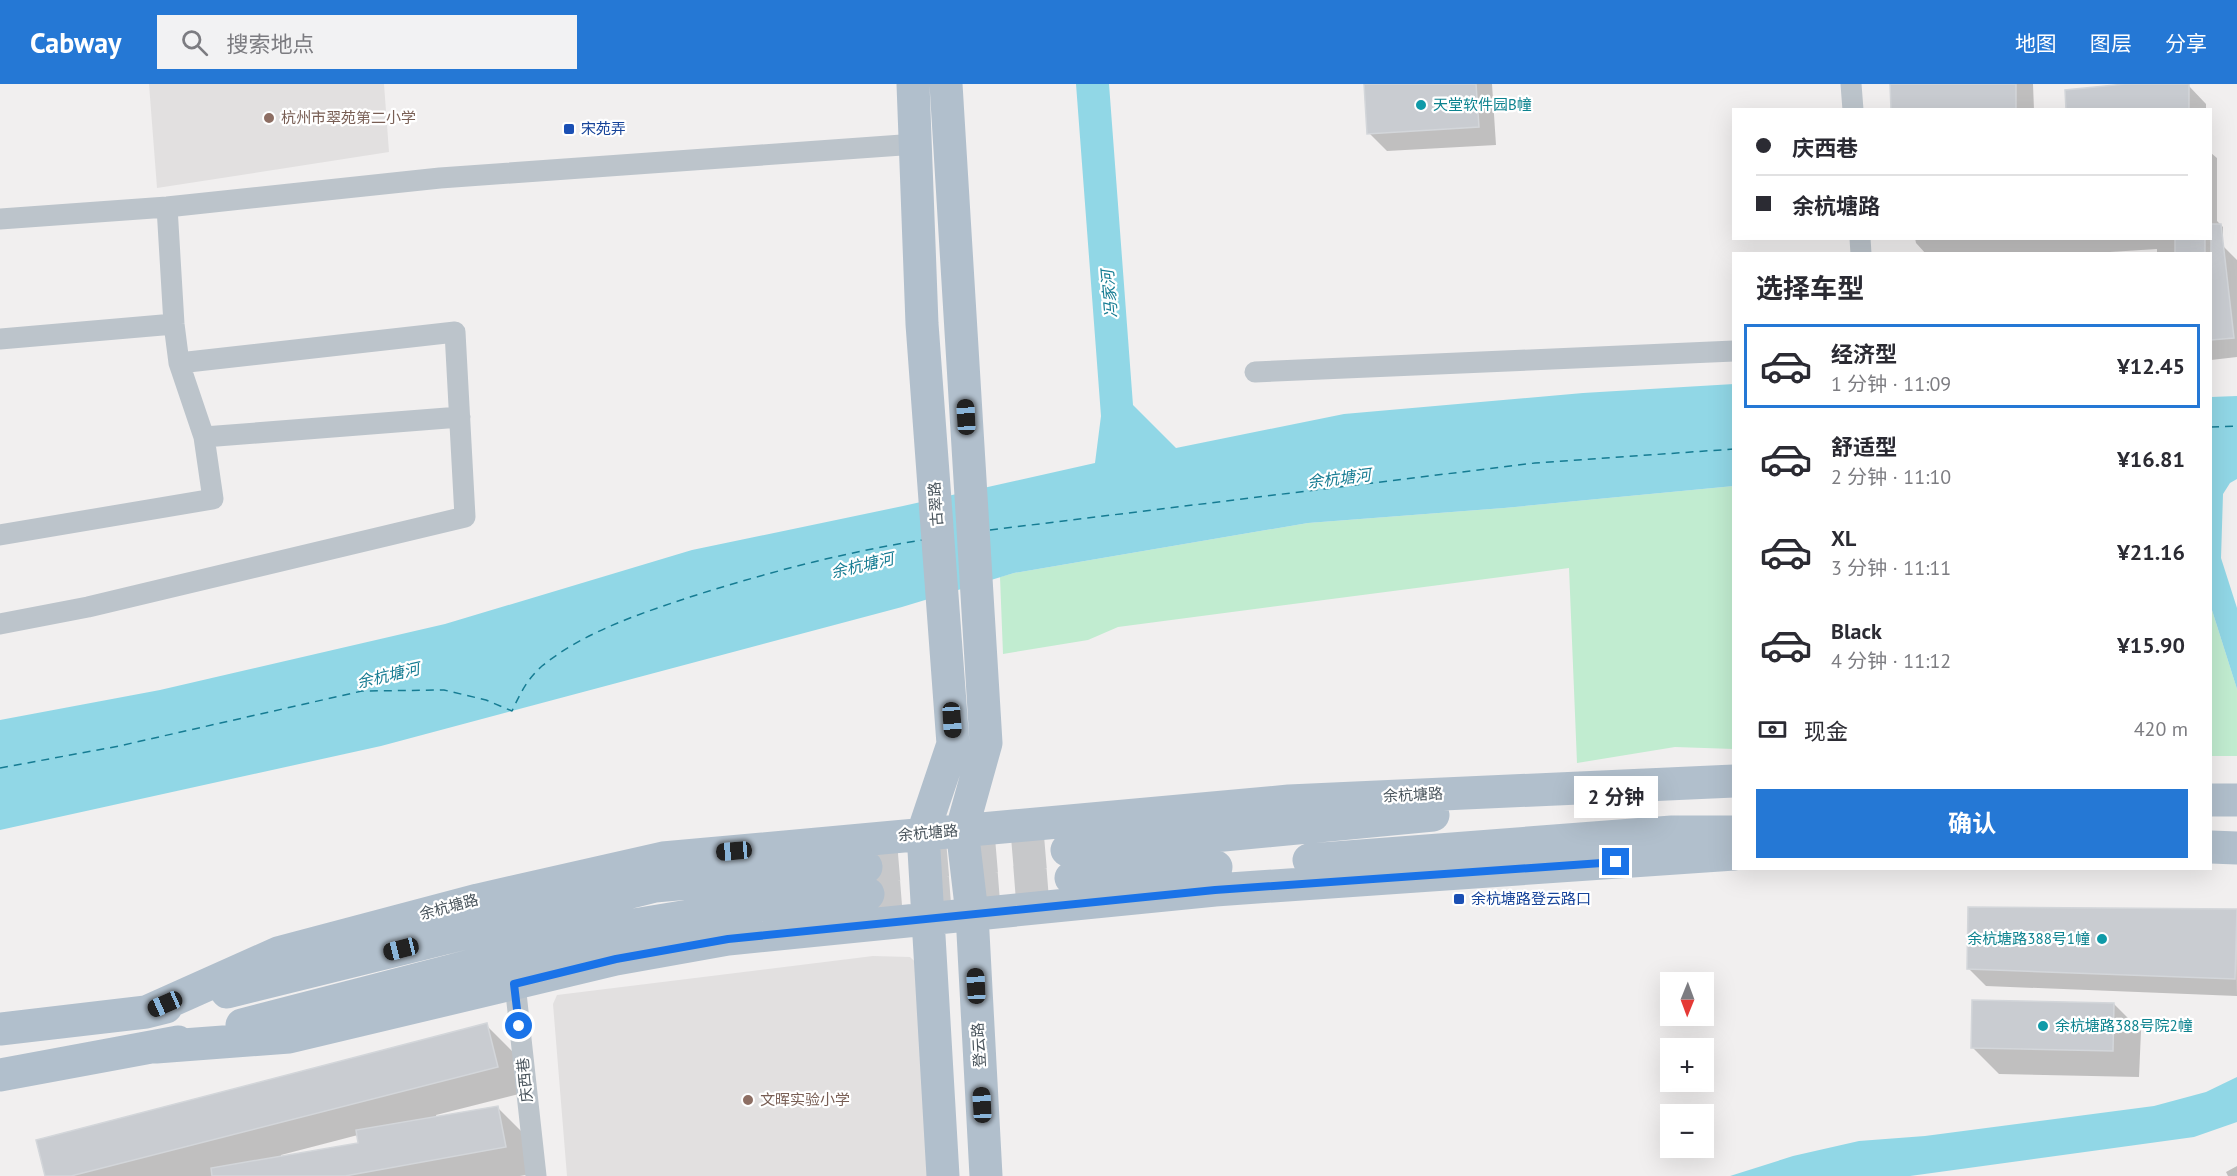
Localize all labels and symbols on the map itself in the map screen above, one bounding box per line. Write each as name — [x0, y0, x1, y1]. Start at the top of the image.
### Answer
place label: 天堂软件园B幢 — [1433, 95, 1532, 114]
marker: 天堂软件园B幢 — [1414, 98, 1428, 112]
place label: 杭州市翠苑第二小学 — [281, 108, 416, 127]
marker: 杭州市翠苑第二小学 — [262, 111, 276, 125]
place label: 宋苑弄 — [581, 119, 626, 138]
marker: 宋苑弄 — [562, 122, 576, 136]
water label: 冯家河 — [1097, 266, 1121, 319]
car — [956, 399, 976, 435]
water label: 余杭塘河 — [1306, 464, 1375, 492]
street label: 古翠路 — [924, 481, 947, 527]
water label: 余杭塘河 — [829, 547, 898, 582]
water label: 余杭塘河 — [355, 657, 424, 692]
car — [942, 701, 962, 739]
callout: 2 分钟 — [1574, 775, 1658, 817]
street label: 余杭塘路 — [1383, 783, 1443, 806]
street label: 余杭塘路 — [897, 820, 959, 845]
car — [715, 840, 753, 862]
route end — [1602, 848, 1629, 875]
place label: 余杭塘路登云路口 — [1471, 889, 1591, 908]
street label: 余杭塘路 — [417, 890, 480, 923]
marker: 余杭塘路登云路口 — [1452, 892, 1466, 906]
place label: 余杭塘路388号1幢 — [1967, 929, 2090, 948]
marker: 余杭塘路388号1幢 — [2095, 932, 2109, 946]
car — [381, 936, 421, 962]
car — [966, 968, 986, 1004]
north arrow — [1660, 972, 1714, 1026]
car — [145, 988, 185, 1020]
route start — [505, 1012, 532, 1039]
place label: 余杭塘路388号院2幢 — [2055, 1016, 2193, 1035]
marker: 余杭塘路388号院2幢 — [2036, 1019, 2050, 1033]
street label: 登云路 — [968, 1022, 989, 1068]
street label: 庆西巷 — [513, 1057, 536, 1103]
car — [972, 1087, 992, 1123]
place label: 文晖实验小学 — [760, 1090, 850, 1109]
marker: 文晖实验小学 — [741, 1093, 755, 1107]

